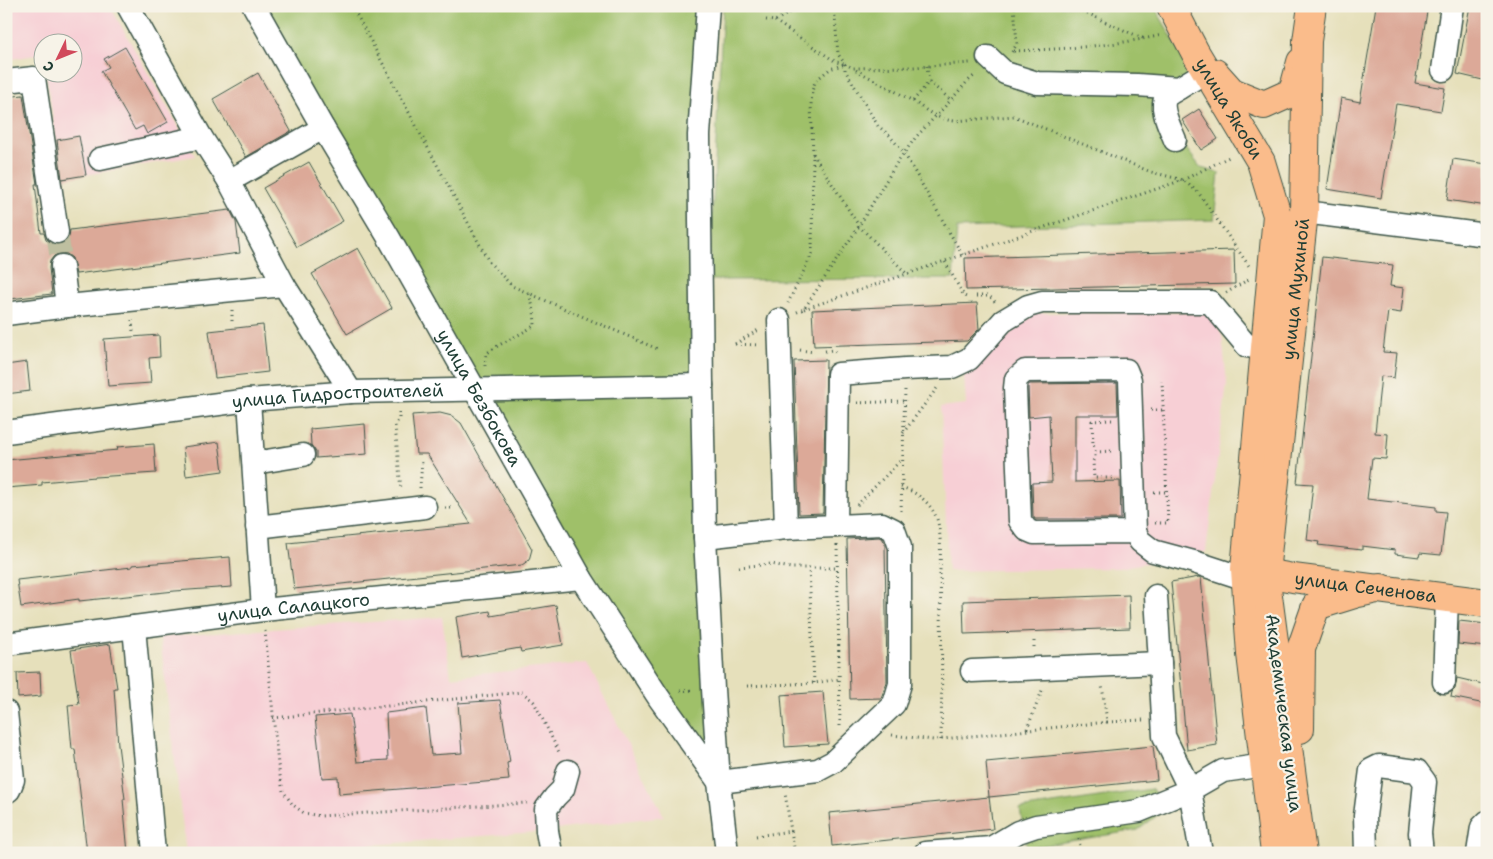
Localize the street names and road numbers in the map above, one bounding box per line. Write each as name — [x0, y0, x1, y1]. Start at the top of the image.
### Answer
street label: улица Якоби — [1189, 54, 1269, 164]
street label: улица Мухиной — [1276, 217, 1315, 361]
street label: улица Безбокова — [431, 325, 528, 471]
street label: улица Гидростроителей — [230, 378, 444, 414]
street label: улица Сеченова — [1293, 566, 1438, 608]
street label: улица Салацкого — [216, 587, 371, 628]
street label: Академическая улица — [1260, 612, 1308, 814]

